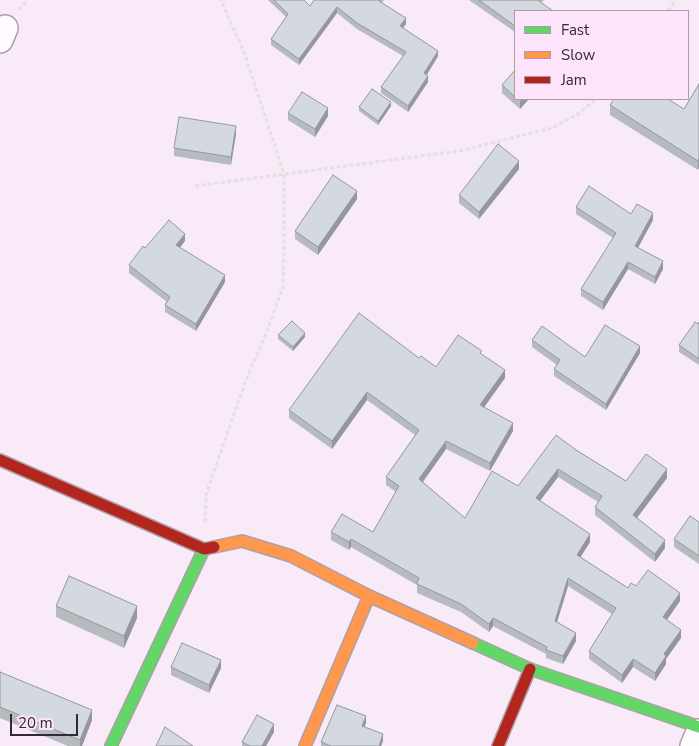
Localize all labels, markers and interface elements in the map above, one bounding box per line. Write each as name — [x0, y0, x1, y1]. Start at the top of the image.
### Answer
legend — [514, 10, 689, 100]
text: Fast — [561, 20, 589, 40]
text: Slow — [561, 45, 595, 65]
text: Jam — [561, 70, 587, 90]
scale bar — [12, 704, 80, 736]
text: 20 m — [18, 713, 53, 733]

